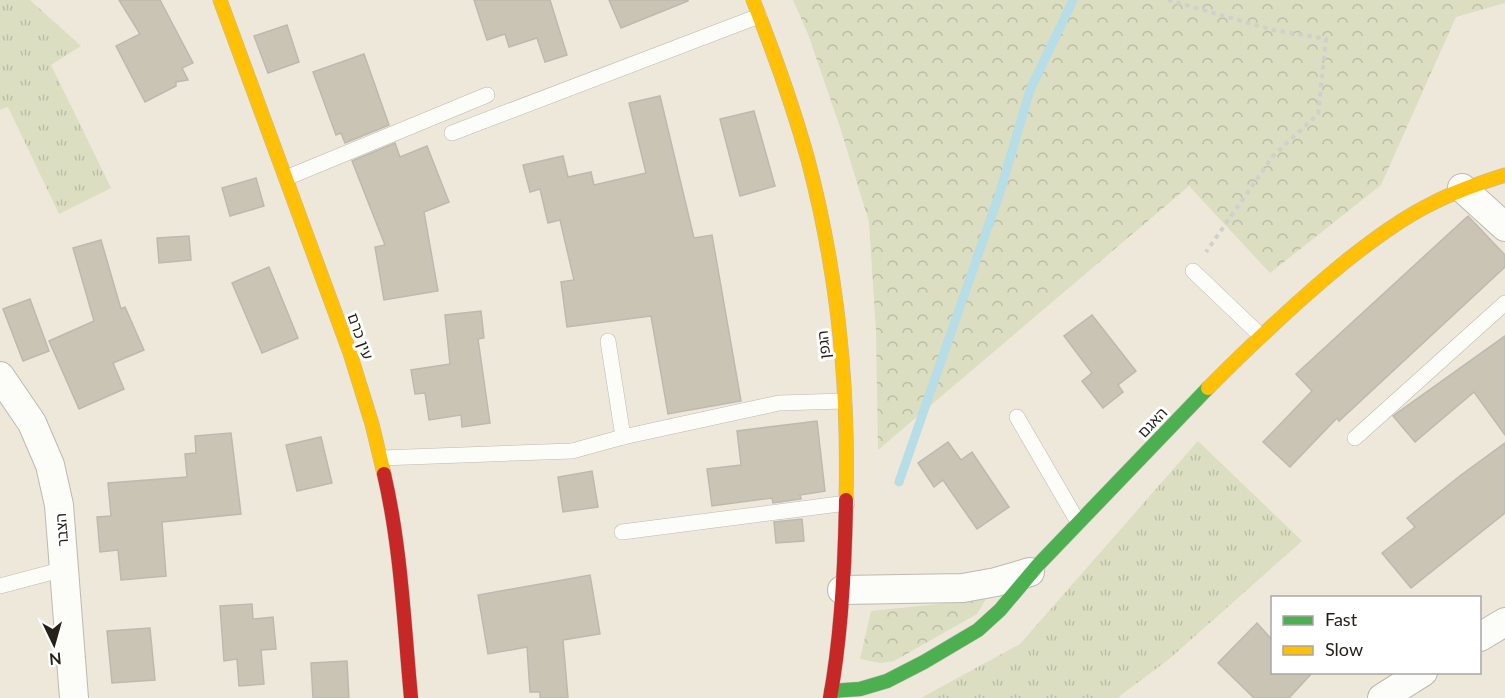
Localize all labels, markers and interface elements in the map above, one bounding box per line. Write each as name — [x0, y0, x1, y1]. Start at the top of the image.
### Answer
street label: עין כרם — [344, 310, 378, 362]
street label: הגפן — [813, 330, 833, 360]
street label: האגם — [1133, 403, 1171, 441]
street label: הצבר — [51, 513, 71, 547]
legend — [1271, 596, 1481, 674]
text: Fast — [1325, 608, 1358, 630]
north arrow — [24, 614, 84, 674]
text: Slow — [1325, 638, 1363, 660]
text: N — [48, 649, 62, 669]

